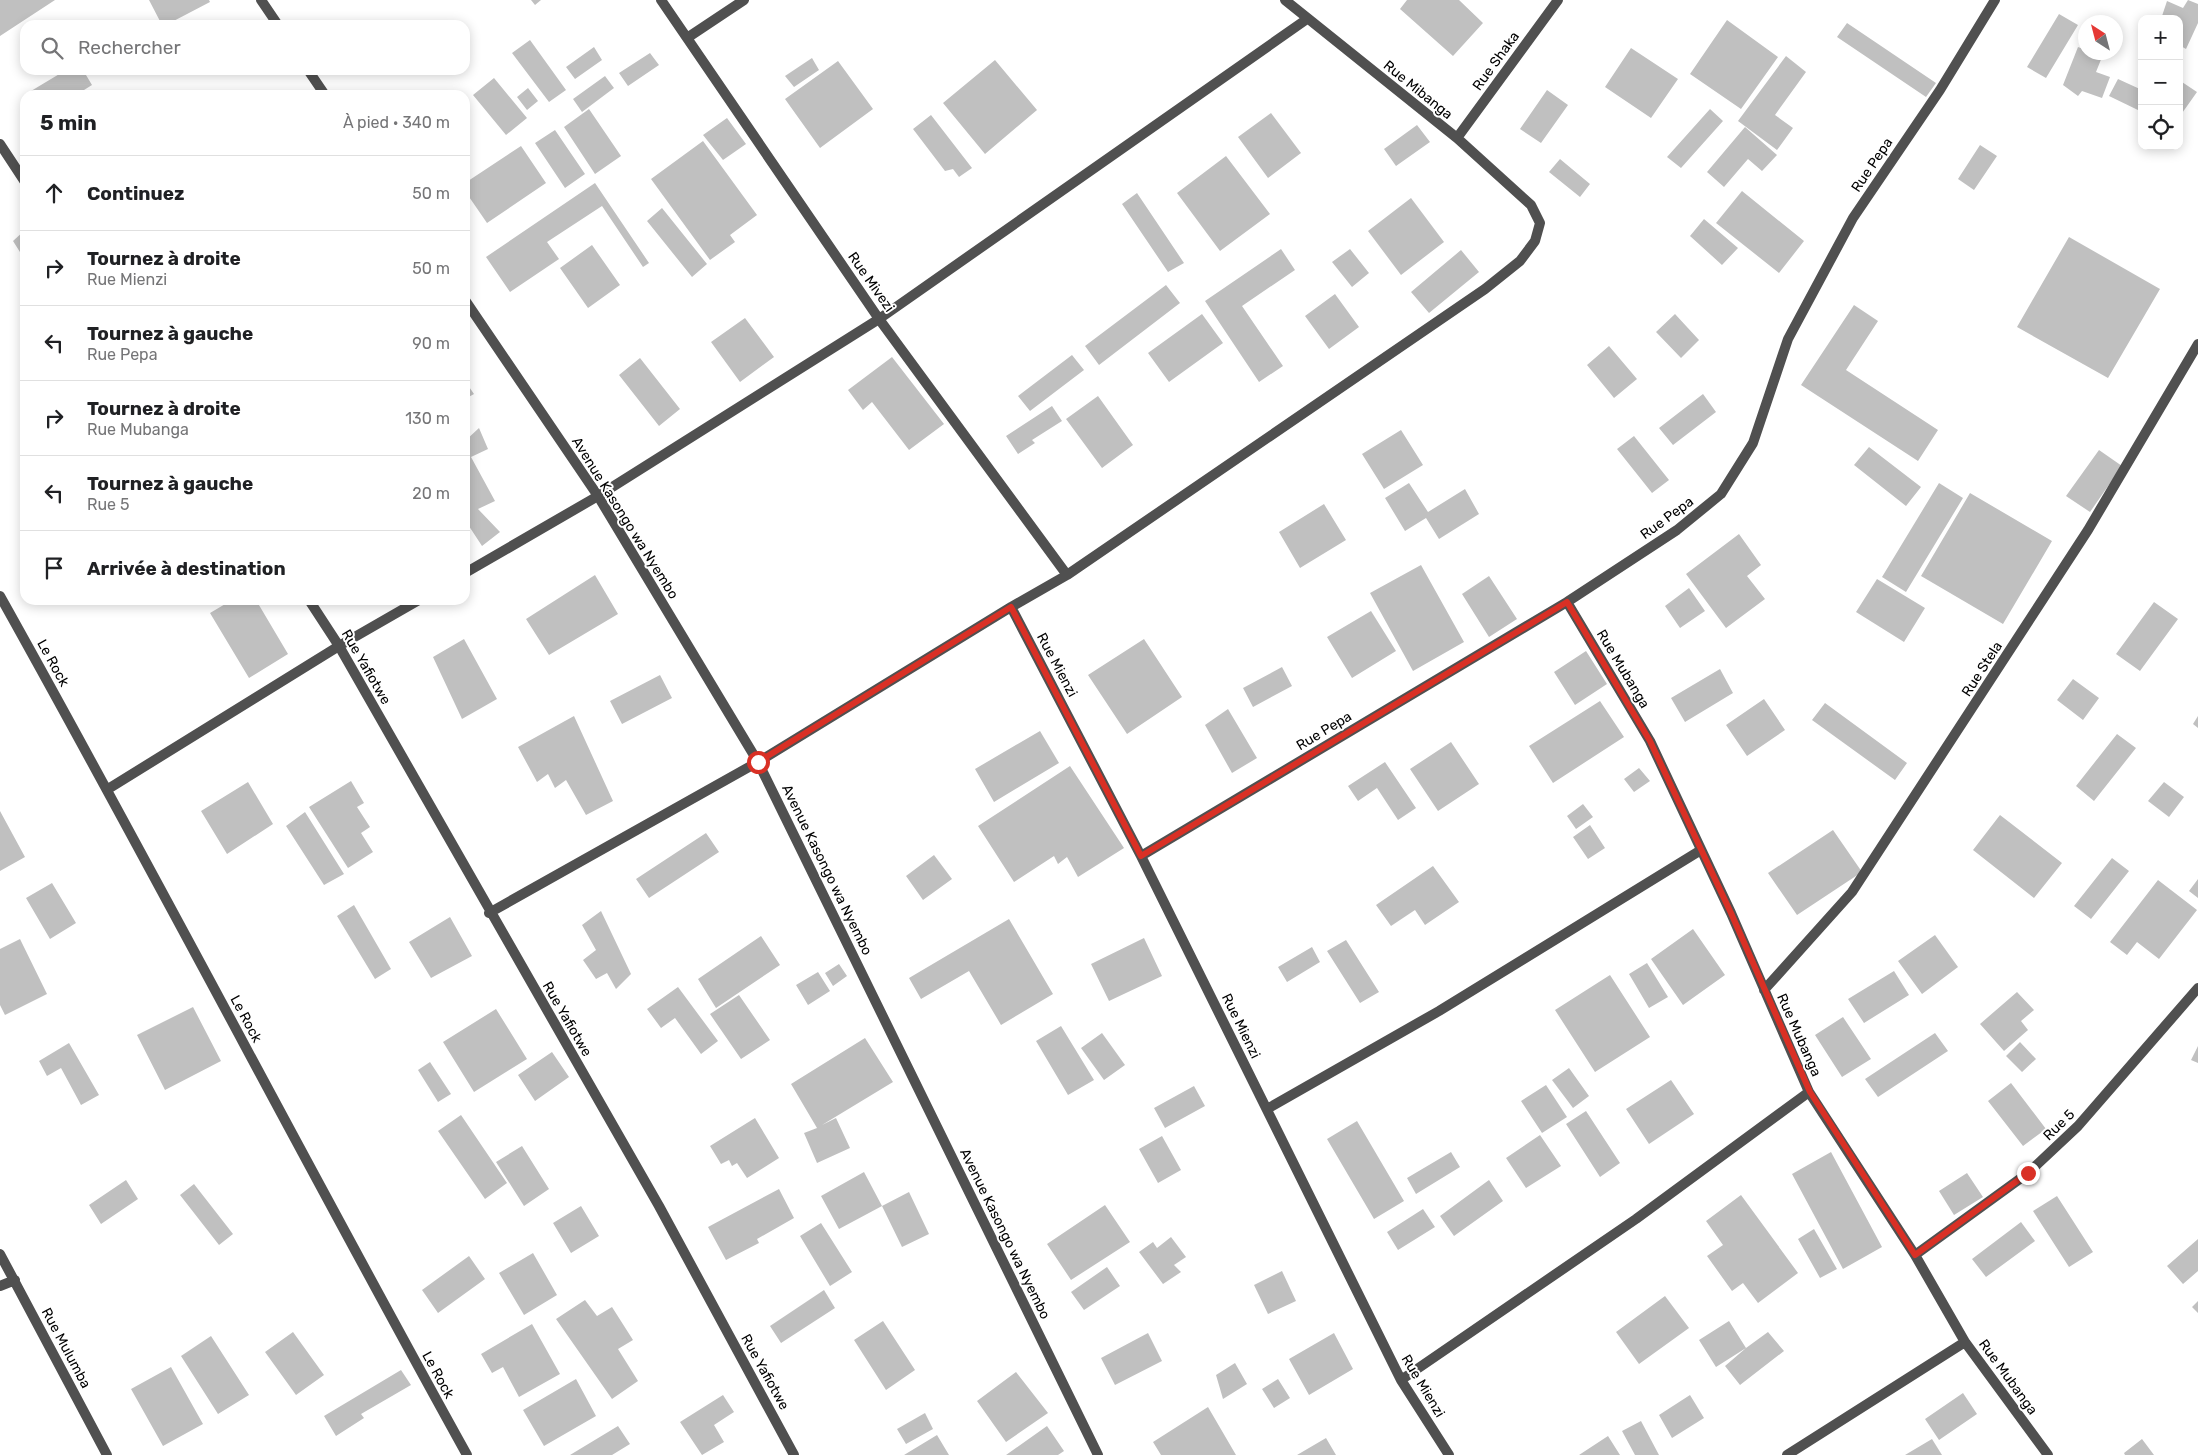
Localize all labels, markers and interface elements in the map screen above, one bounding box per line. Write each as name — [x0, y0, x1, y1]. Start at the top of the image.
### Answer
north arrow — [2078, 15, 2123, 60]
map controls — [2138, 15, 2183, 150]
button: + — [2138, 15, 2183, 60]
search box — [20, 20, 470, 75]
street label: Rue Shaka — [1469, 28, 1523, 94]
icon: search — [38, 34, 66, 62]
text: Rechercher — [78, 36, 181, 59]
street label: Rue Mibanga — [1380, 57, 1456, 123]
button: − — [2138, 60, 2183, 105]
button: locate — [2138, 105, 2183, 150]
text: 5 min — [40, 110, 97, 135]
text: À pied · 340 m — [343, 113, 450, 132]
street label: Rue Pepa — [1848, 135, 1896, 195]
icon: ahead — [40, 179, 68, 207]
text: Continuez — [87, 182, 185, 205]
text: 50 m — [412, 184, 450, 203]
text: Tournez à droite — [87, 247, 241, 270]
street label: Rue Mivezi — [844, 249, 898, 315]
icon: right — [40, 254, 68, 282]
text: 50 m — [412, 259, 450, 278]
text: Rue Mienzi — [87, 270, 167, 289]
text: Tournez à gauche — [87, 322, 253, 345]
icon: left — [40, 329, 68, 357]
text: 90 m — [412, 334, 450, 353]
text: Rue Pepa — [87, 345, 157, 364]
text: Tournez à droite — [87, 397, 241, 420]
icon: right — [40, 404, 68, 432]
text: 130 m — [405, 409, 450, 428]
text: Rue Mubanga — [87, 420, 189, 439]
street label: Avenue Kasongo wa Nyembo — [568, 434, 682, 602]
text: Tournez à gauche — [87, 472, 253, 495]
icon: left — [40, 479, 68, 507]
text: 20 m — [412, 484, 450, 503]
street label: Rue Pepa — [1637, 493, 1697, 543]
text: Rue 5 — [87, 495, 130, 514]
icon: arrive — [40, 554, 68, 582]
text: Arrivée à destination — [87, 557, 286, 580]
street label: Rue Yafiotwe — [338, 626, 394, 708]
street label: Rue Mubanga — [1593, 626, 1653, 712]
street label: Rue Mienzi — [1033, 630, 1081, 700]
street label: Le Rock — [33, 637, 73, 690]
street label: Rue Stela — [1958, 638, 2006, 700]
street label: Rue Pepa — [1293, 708, 1355, 754]
route start — [747, 751, 770, 774]
street label: Avenue Kasongo wa Nyembo — [778, 782, 876, 958]
street label: Rue Yafiotwe — [539, 978, 595, 1060]
street label: Rue Mienzi — [1218, 991, 1264, 1061]
street label: Rue Mubanga — [1773, 991, 1825, 1079]
street label: Le Rock — [227, 992, 266, 1046]
street label: Rue 5 — [2040, 1106, 2078, 1144]
street label: Avenue Kasongo wa Nyembo — [956, 1146, 1054, 1322]
route end — [2017, 1162, 2040, 1185]
street label: Rue Mulumba — [38, 1305, 94, 1391]
street label: Rue Yafiotwe — [737, 1331, 793, 1413]
street label: Rue Mubanga — [1975, 1336, 2041, 1418]
street label: Le Rock — [418, 1349, 458, 1402]
street label: Rue Mienzi — [1398, 1352, 1448, 1420]

